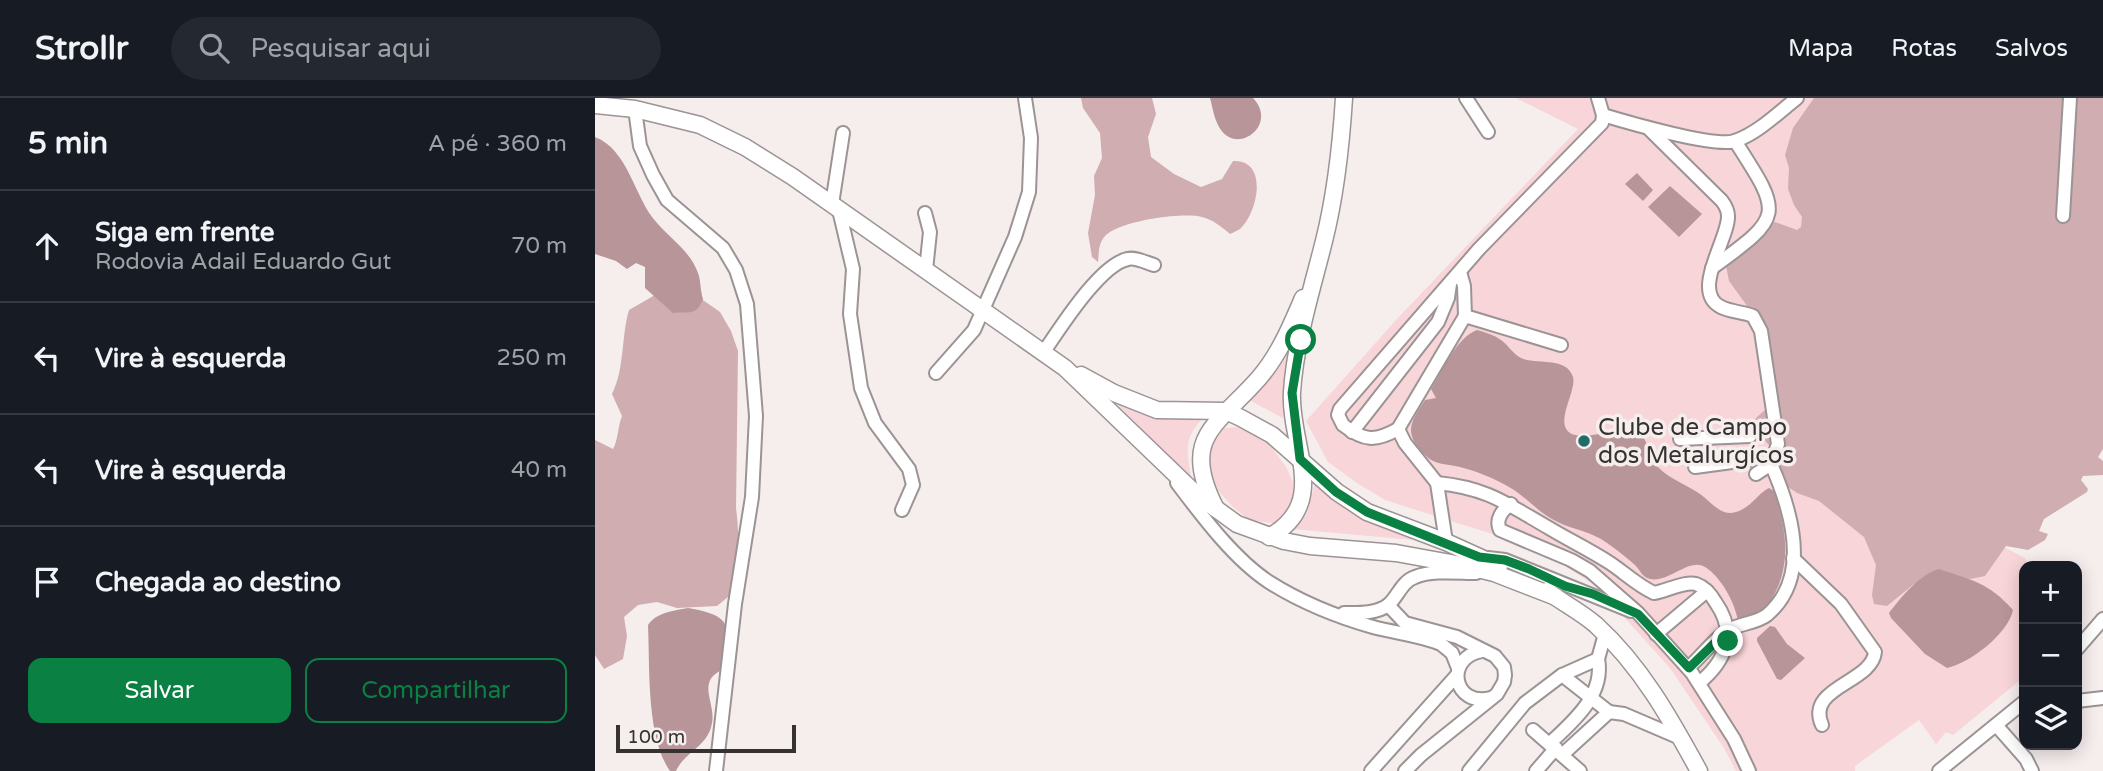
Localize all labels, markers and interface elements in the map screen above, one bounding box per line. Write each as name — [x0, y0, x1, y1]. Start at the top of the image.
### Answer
search box — [171, 17, 661, 80]
text: Strollr — [35, 29, 129, 68]
icon: search — [195, 29, 233, 67]
text: Pesquisar aqui — [251, 33, 431, 64]
text: Mapa — [1788, 34, 1853, 63]
text: Rotas — [1891, 34, 1957, 63]
text: Salvos — [1995, 34, 2068, 63]
text: 5 min — [28, 125, 108, 162]
text: A pé · 360 m — [428, 130, 567, 158]
text: Siga em frente — [95, 217, 275, 248]
icon: ahead — [28, 227, 66, 265]
text: 70 m — [511, 232, 567, 260]
text: Rodovia Adail Eduardo Gut — [95, 248, 391, 276]
route start — [1285, 324, 1316, 355]
icon: left — [28, 339, 66, 377]
text: Vire à esquerda — [95, 343, 286, 374]
text: 250 m — [497, 344, 567, 372]
place label: Clube de Campo dos Metalurgícos — [1598, 413, 1794, 470]
marker: Clube de Campo dos Metalurgícos — [1576, 433, 1592, 449]
icon: left — [28, 451, 66, 489]
text: Vire à esquerda — [95, 455, 286, 486]
text: 40 m — [511, 456, 567, 484]
map controls — [2019, 561, 2082, 750]
button: + — [2019, 561, 2082, 624]
icon: arrive — [28, 563, 66, 601]
text: Chegada ao destino — [95, 567, 341, 598]
button: − — [2019, 624, 2082, 687]
route end — [1712, 625, 1743, 656]
button: Salvar — [28, 658, 291, 723]
button: Compartilhar — [305, 658, 567, 723]
button: layers — [2019, 687, 2082, 750]
scale bar — [616, 722, 796, 754]
text: 100 m — [627, 726, 685, 748]

